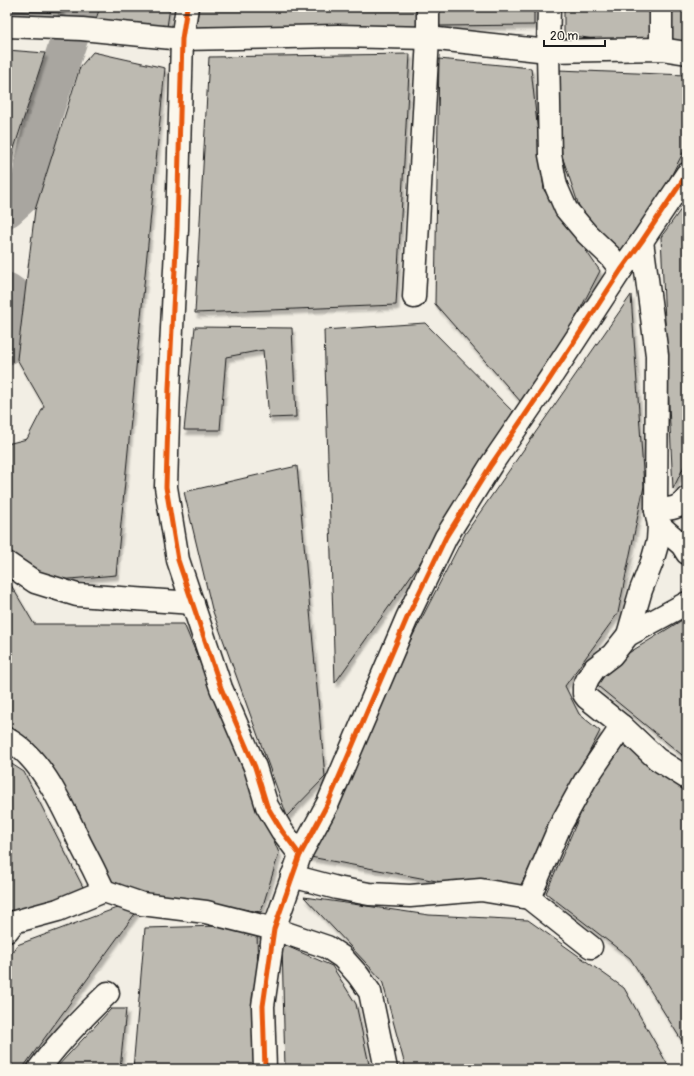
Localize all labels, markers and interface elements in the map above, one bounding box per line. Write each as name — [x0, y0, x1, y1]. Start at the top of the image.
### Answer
scale bar — [544, 22, 605, 48]
text: 20 m — [550, 29, 579, 44]

